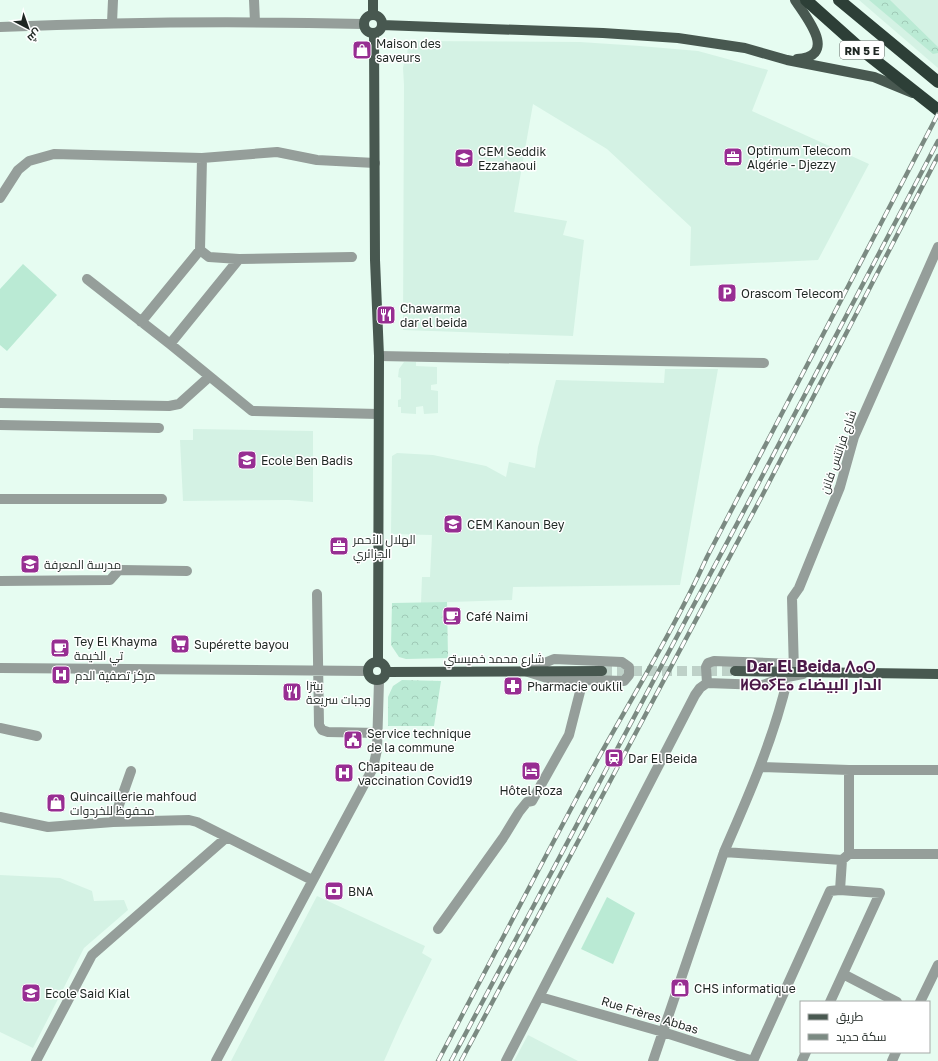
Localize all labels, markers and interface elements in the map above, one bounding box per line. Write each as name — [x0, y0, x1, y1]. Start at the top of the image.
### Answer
north arrow — [8, 8, 48, 48]
text: ش — [25, 26, 44, 45]
place label: Maison des saveurs — [376, 36, 441, 65]
shop icon: Maison des saveurs — [351, 39, 373, 61]
road number: RN 5 E — [840, 41, 884, 59]
place label: Optimum Telecom Algérie - Djezzy — [747, 143, 851, 172]
place label: CEM Seddik Ezzahaoui — [478, 144, 546, 173]
office icon: Optimum Telecom Algérie - Djezzy — [722, 146, 744, 168]
school or university icon: CEM Seddik Ezzahaoui — [453, 147, 475, 169]
parking icon: Orascom Telecom — [716, 282, 738, 304]
place label: Orascom Telecom — [741, 286, 843, 301]
place label: Chawarma dar el beida — [400, 301, 467, 330]
restaurant icon: Chawarma dar el beida — [375, 304, 397, 326]
street label: شارع فرانتس فانن — [817, 408, 860, 496]
school or university icon: Ecole Ben Badis — [236, 449, 258, 471]
place label: Ecole Ben Badis — [261, 453, 353, 468]
school or university icon: CEM Kanoun Bey — [442, 513, 464, 535]
place label: CEM Kanoun Bey — [467, 517, 565, 532]
place label: الهلال الأحمر الجزائري — [352, 532, 416, 564]
office icon: الهلال الأحمر الجزائري — [328, 535, 350, 557]
school or university icon: مدرسة المعرفة — [19, 553, 41, 575]
place label: مدرسة المعرفة — [44, 557, 121, 572]
cafe icon: Café Naimi — [441, 605, 463, 627]
place label: Café Naimi — [466, 609, 528, 624]
supermarket icon: Supérette bayou — [169, 633, 191, 655]
place label: Tey El Khayma تي الخيمة — [74, 634, 157, 666]
cafe icon: Tey El Khayma تي الخيمة — [49, 637, 71, 659]
place label: Supérette bayou — [194, 637, 289, 652]
street label: شارع محمد خميستي — [444, 651, 544, 669]
district label: Dar El Beida ⴷⴰⵔ ⵍⴱⴰⵢⴹⴰ الدار البيضاء — [740, 656, 882, 694]
hospital icon: مركز تصفية الدم — [50, 664, 72, 686]
place label: مركز تصفية الدم — [75, 668, 155, 684]
pharmacy icon: Pharmacie ouklil — [502, 675, 524, 697]
place label: بيتزا وجبات سريعة — [306, 678, 371, 707]
place label: Pharmacie ouklil — [527, 679, 623, 694]
restaurant icon: بيتزا وجبات سريعة — [281, 681, 303, 703]
place label: Service technique de la commune — [367, 726, 471, 755]
public building icon: Service technique de la commune — [342, 729, 364, 751]
station icon: Dar El Beida — [603, 747, 625, 769]
place label: Dar El Beida — [628, 751, 697, 766]
place label: Chapiteau de vaccination Covid19 — [358, 759, 473, 788]
hotel icon: Hôtel Roza — [520, 760, 542, 782]
hospital icon: Chapiteau de vaccination Covid19 — [333, 762, 355, 784]
place label: Hôtel Roza — [499, 783, 563, 798]
place label: Quincaillerie mahfoud محفوظ للخردوات — [70, 789, 197, 818]
shop icon: Quincaillerie mahfoud محفوظ للخردوات — [45, 792, 67, 814]
bank icon: BNA — [323, 880, 345, 902]
place label: BNA — [348, 884, 373, 899]
shop icon: CHS informatique — [669, 977, 691, 999]
place label: CHS informatique — [694, 981, 796, 996]
school or university icon: Ecole Said Kial — [20, 982, 42, 1004]
place label: Ecole Said Kial — [45, 986, 130, 1001]
street label: Rue Frères Abbas — [600, 993, 700, 1037]
legend — [800, 1001, 930, 1053]
text: طريق — [836, 1009, 864, 1024]
text: سكة حديد — [836, 1029, 887, 1044]

